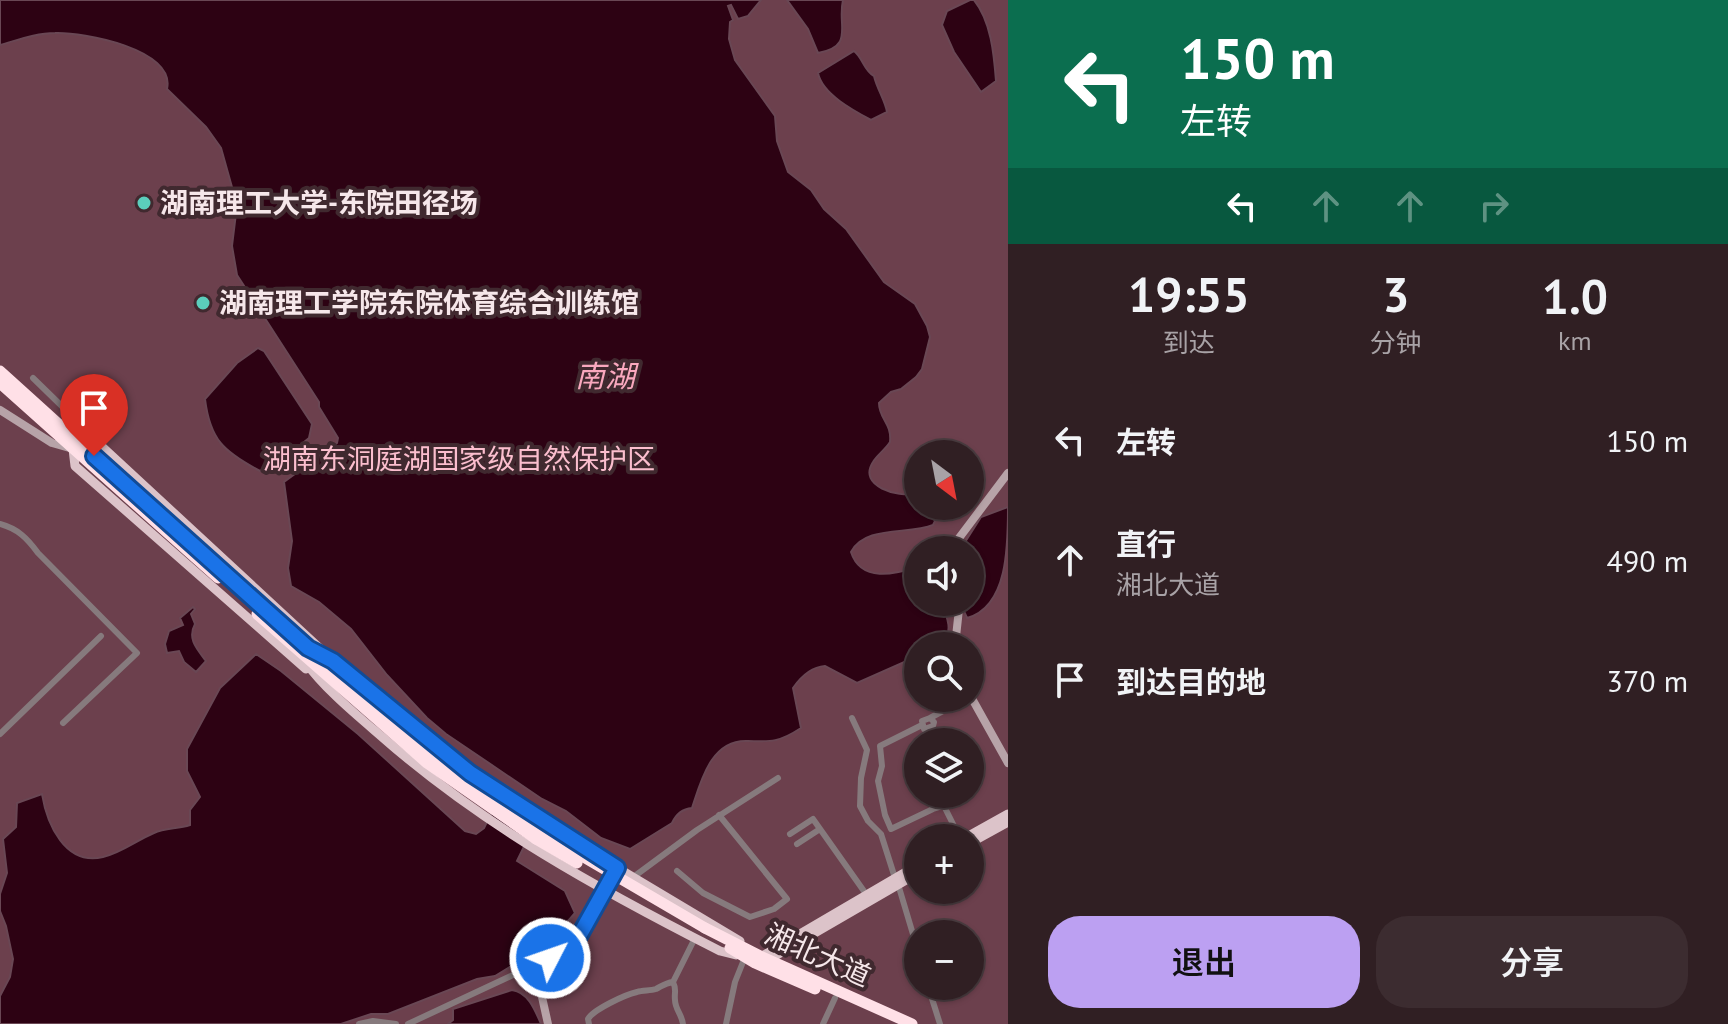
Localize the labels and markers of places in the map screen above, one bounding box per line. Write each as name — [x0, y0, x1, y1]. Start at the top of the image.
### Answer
place label: 湖南理工大学-东院田径场 — [160, 184, 478, 221]
marker: 湖南理工大学-东院田径场 — [135, 194, 153, 212]
place label: 湖南理工学院东院体育综合训练馆 — [219, 284, 639, 321]
marker: 湖南理工学院东院体育综合训练馆 — [194, 294, 212, 312]
pin — [60, 374, 128, 456]

